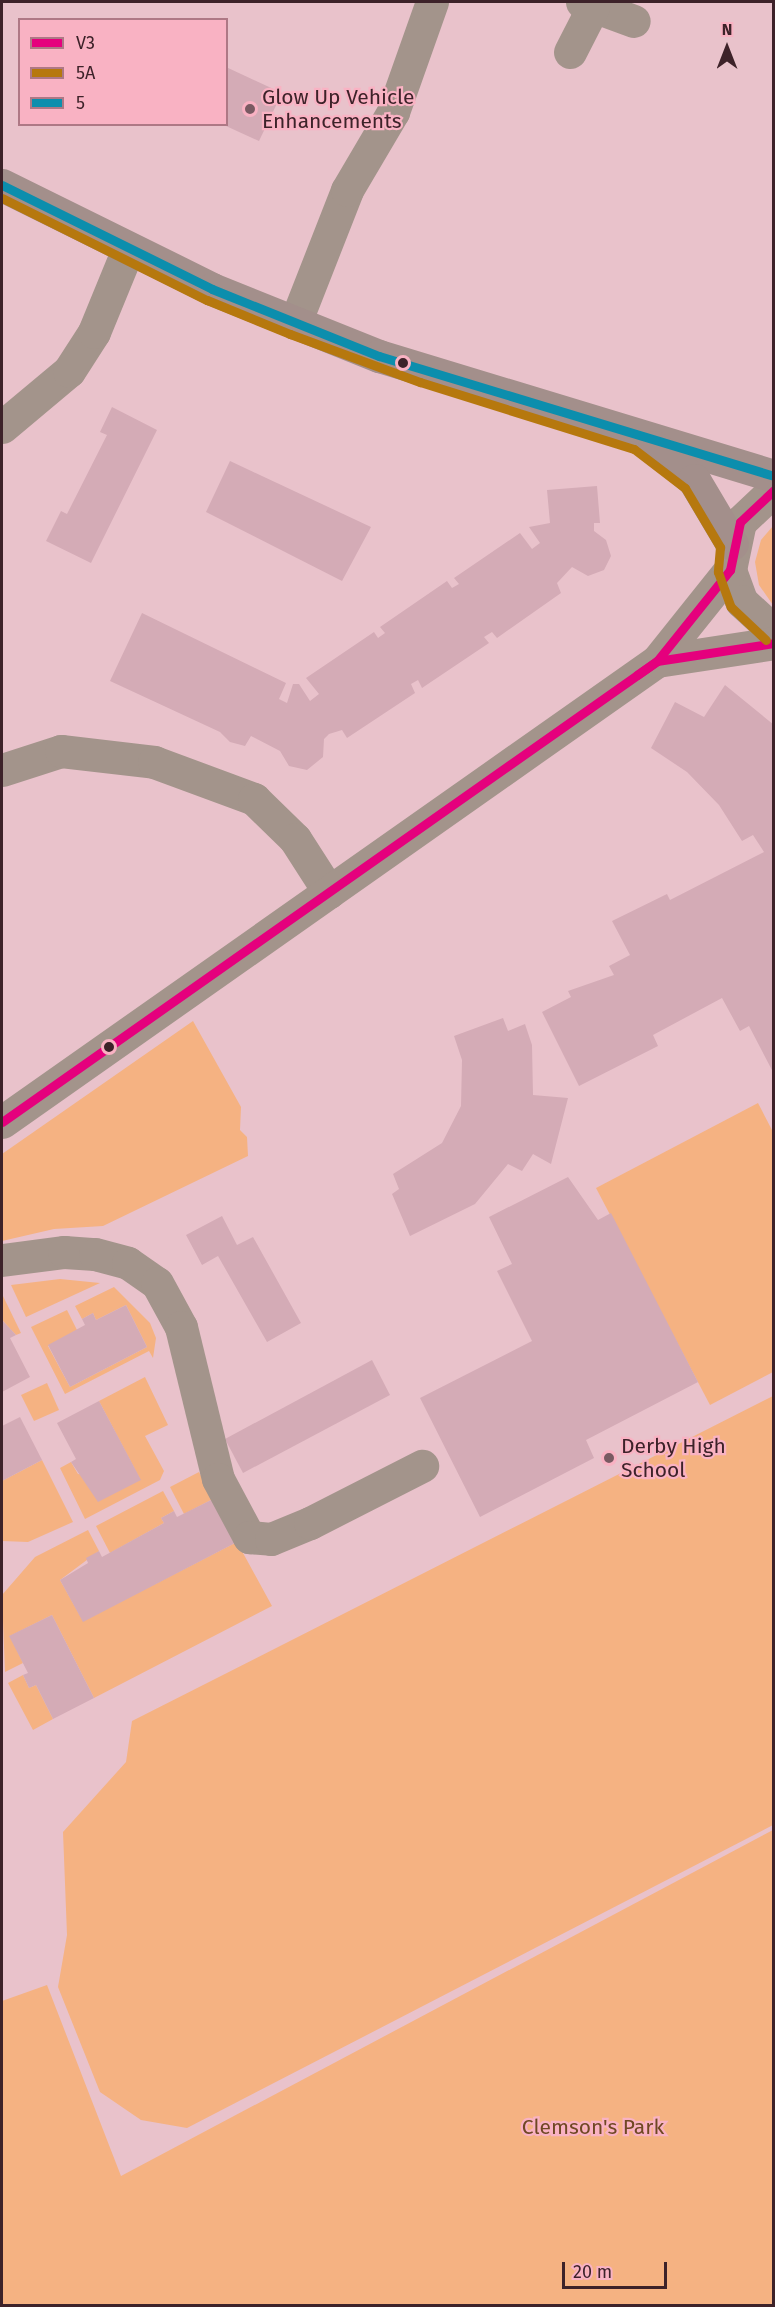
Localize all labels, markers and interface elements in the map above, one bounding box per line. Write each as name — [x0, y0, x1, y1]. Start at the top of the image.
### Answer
legend — [18, 18, 228, 126]
north arrow — [697, 18, 757, 78]
text: N — [722, 20, 732, 39]
text: V3 — [76, 32, 95, 54]
text: 5A — [76, 62, 95, 84]
place label: Glow Up Vehicle Enhancements — [262, 84, 414, 134]
text: 5 — [76, 92, 85, 114]
marker: Glow Up Vehicle Enhancements — [243, 102, 257, 116]
unlabelled marker — [397, 357, 409, 369]
unlabelled marker — [103, 1041, 115, 1053]
place label: Derby High School — [621, 1433, 726, 1483]
marker: Derby High School — [602, 1451, 616, 1465]
park label: Clemson's Park — [522, 2114, 664, 2140]
scale bar — [565, 2250, 670, 2288]
text: 20 m — [573, 2261, 612, 2283]

